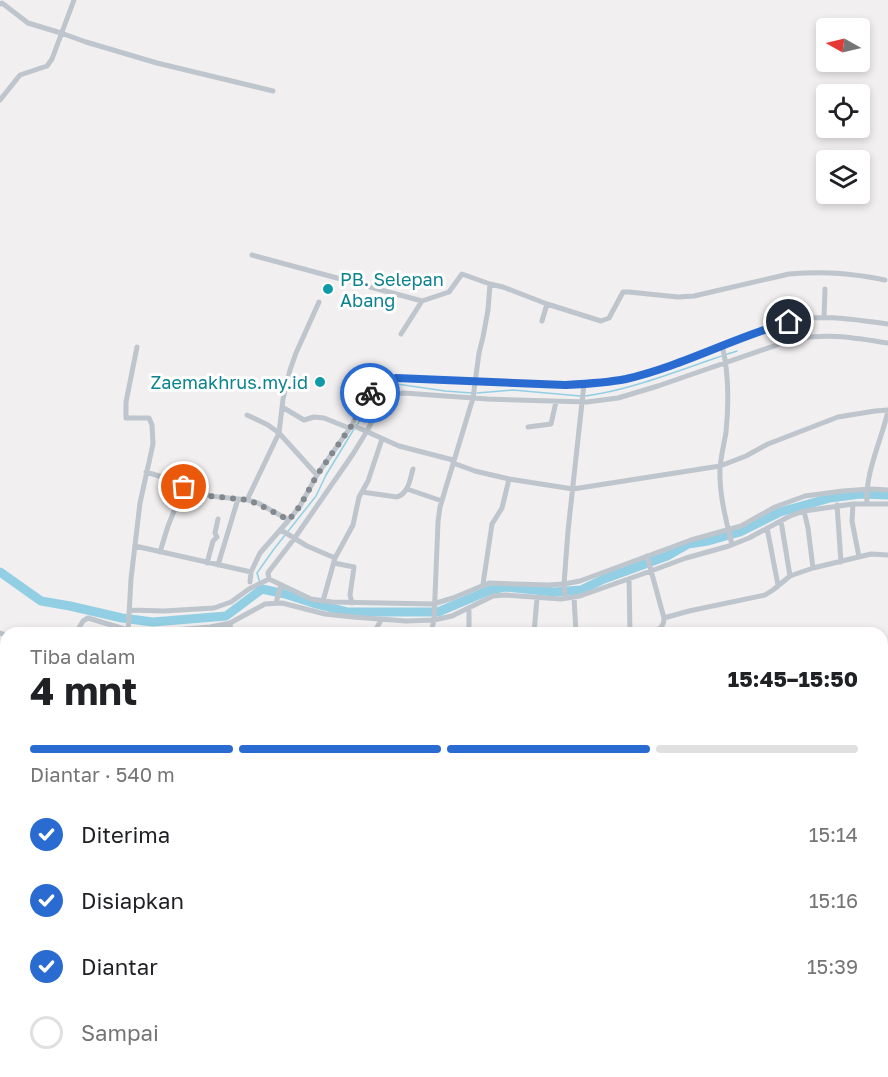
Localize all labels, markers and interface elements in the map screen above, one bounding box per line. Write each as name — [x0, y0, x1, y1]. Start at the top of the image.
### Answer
north arrow — [816, 18, 870, 72]
map controls — [816, 18, 870, 204]
button: locate — [816, 84, 870, 138]
button: layers — [816, 150, 870, 204]
place label: PB. Selepan Abang — [340, 268, 444, 311]
marker: PB. Selepan Abang — [321, 282, 335, 296]
pin — [763, 296, 814, 347]
icon: home — [772, 305, 805, 338]
courier — [340, 363, 400, 423]
place label: Zaemakhrus.my.id — [151, 371, 308, 393]
marker: Zaemakhrus.my.id — [313, 375, 327, 389]
icon: bike — [354, 377, 387, 410]
pin — [158, 461, 209, 512]
icon: bag — [167, 470, 200, 503]
text: Tiba dalam — [30, 644, 135, 668]
text: 15:45–15:50 — [728, 665, 858, 692]
text: 4 mnt — [30, 667, 137, 714]
text: Diantar · 540 m — [30, 762, 175, 786]
icon: check — [30, 818, 63, 851]
text: Diterima — [81, 821, 170, 848]
text: 15:14 — [809, 822, 858, 846]
icon: check — [30, 884, 63, 917]
text: Disiapkan — [81, 887, 184, 914]
text: 15:16 — [809, 888, 858, 912]
icon: check — [30, 950, 63, 983]
text: Diantar — [81, 953, 158, 980]
text: 15:39 — [807, 954, 858, 978]
text: Sampai — [81, 1019, 159, 1046]

